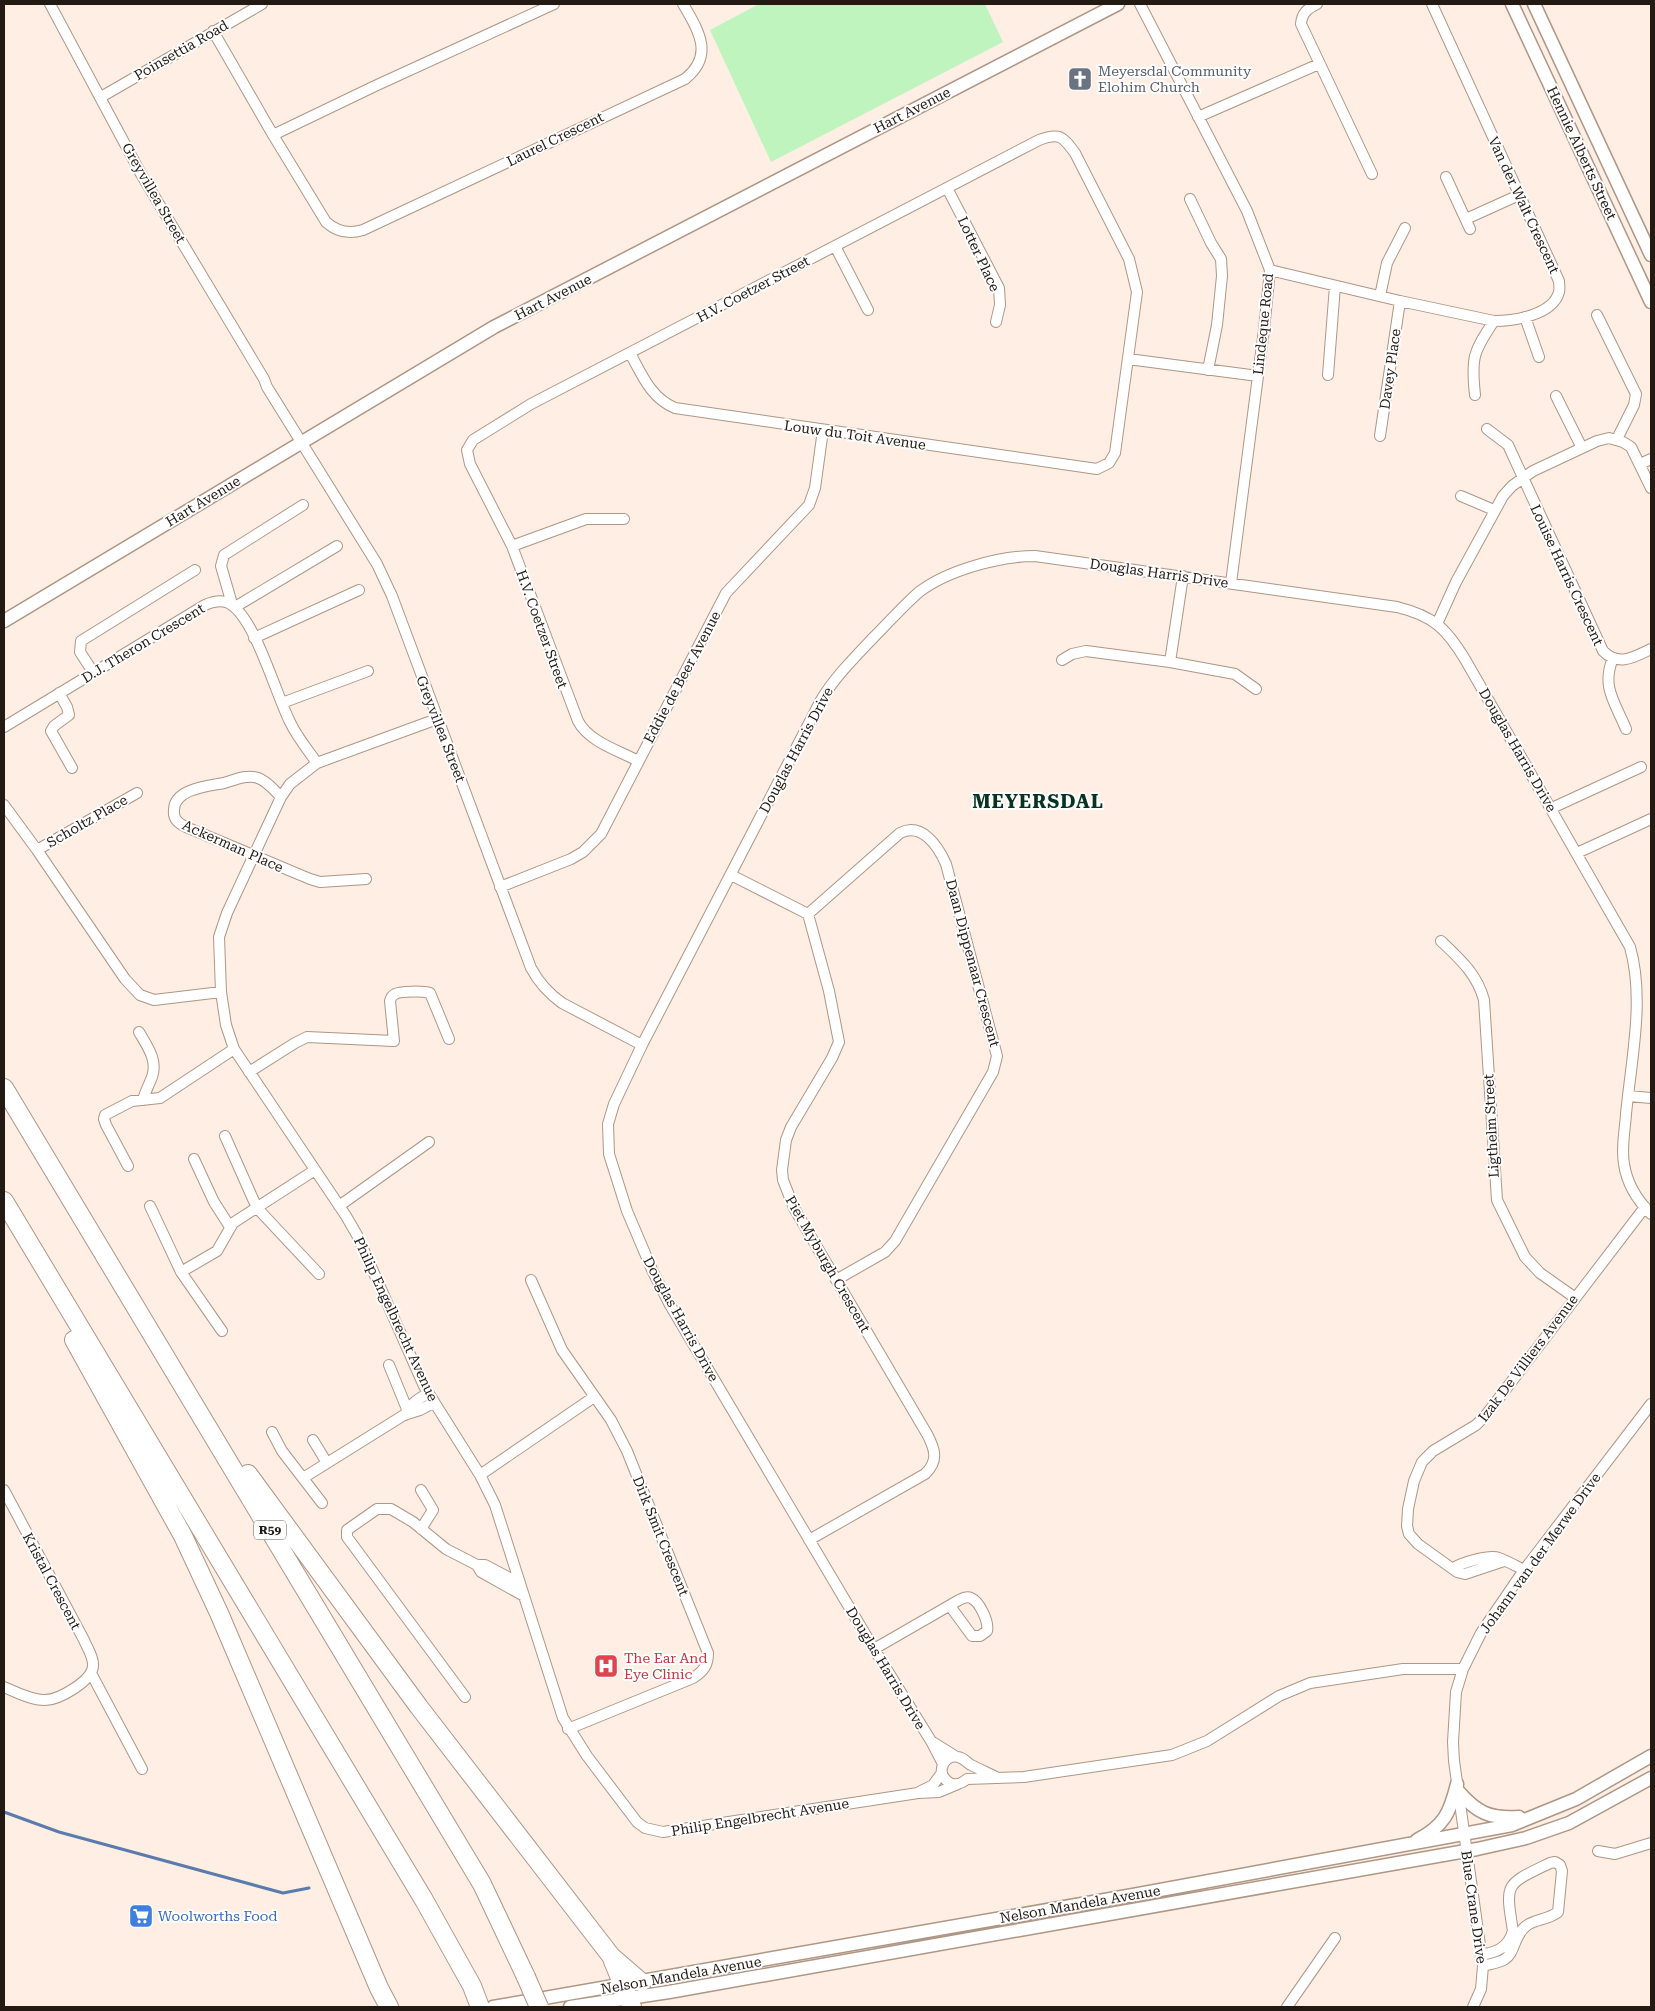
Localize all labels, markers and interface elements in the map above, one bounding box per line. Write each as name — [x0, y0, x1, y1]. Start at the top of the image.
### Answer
street label: Poinsettia Road — [131, 17, 231, 83]
place label: Meyersdal Community Elohim Church — [1098, 63, 1252, 95]
church icon: Meyersdal Community Elohim Church — [1067, 66, 1093, 92]
street label: Hart Avenue — [871, 84, 953, 136]
street label: Hennie Alberts Street — [1544, 84, 1620, 222]
street label: Laurel Crescent — [504, 109, 606, 169]
street label: Van der Walt Crescent — [1485, 134, 1563, 276]
street label: Greyvillea Street — [119, 140, 189, 246]
street label: Lotter Place — [955, 214, 1003, 294]
street label: H.V. Coetzer Street — [694, 253, 812, 325]
street label: Hart Avenue — [512, 271, 594, 323]
street label: Lindeque Road — [1250, 272, 1276, 376]
street label: Davey Place — [1376, 327, 1404, 410]
street label: Louw du Toit Avenue — [783, 417, 927, 453]
street label: Hart Avenue — [163, 472, 243, 529]
street label: Louise Harris Crescent — [1527, 502, 1607, 648]
street label: Douglas Harris Drive — [1088, 555, 1230, 591]
street label: H.V. Coetzer Street — [513, 567, 571, 691]
street label: D.J. Theron Crescent — [79, 600, 207, 686]
street label: Eddie de Beer Avenue — [640, 608, 724, 746]
street label: Greyvillea Street — [413, 673, 469, 785]
street label: Douglas Harris Drive — [756, 684, 836, 816]
street label: Douglas Harris Drive — [1476, 685, 1560, 815]
district label: MEYERSDAL — [972, 790, 1104, 813]
street label: Scholtz Place — [44, 791, 130, 851]
street label: Ackerman Place — [180, 817, 286, 876]
street label: Daan Dippenaar Crescent — [943, 877, 1003, 1049]
street label: Ligthelm Street — [1480, 1074, 1502, 1178]
street label: Piet Myburgh Crescent — [782, 1193, 874, 1335]
street label: Philip Engelbrecht Avenue — [351, 1234, 441, 1404]
street label: Douglas Harris Drive — [640, 1254, 722, 1384]
street label: Izak De Villiers Avenue — [1475, 1291, 1581, 1425]
street label: Johann van der Merwe Drive — [1476, 1469, 1604, 1636]
street label: Dirk Smit Crescent — [630, 1474, 692, 1598]
road number: R59 — [254, 1520, 286, 1540]
street label: Kristal Crescent — [20, 1530, 84, 1632]
street label: Douglas Harris Drive — [843, 1604, 929, 1732]
place label: The Ear And Eye Clinic — [624, 1650, 707, 1682]
hospital icon: The Ear And Eye Clinic — [593, 1653, 619, 1679]
street label: Philip Engelbrecht Avenue — [670, 1795, 850, 1839]
street label: Blue Crane Drive — [1458, 1850, 1490, 1965]
street label: Nelson Mandela Avenue — [999, 1882, 1162, 1926]
supermarket icon: Woolworths Food — [128, 1903, 154, 1929]
place label: Woolworths Food — [158, 1908, 277, 1924]
street label: Nelson Mandela Avenue — [600, 1953, 763, 1997]

